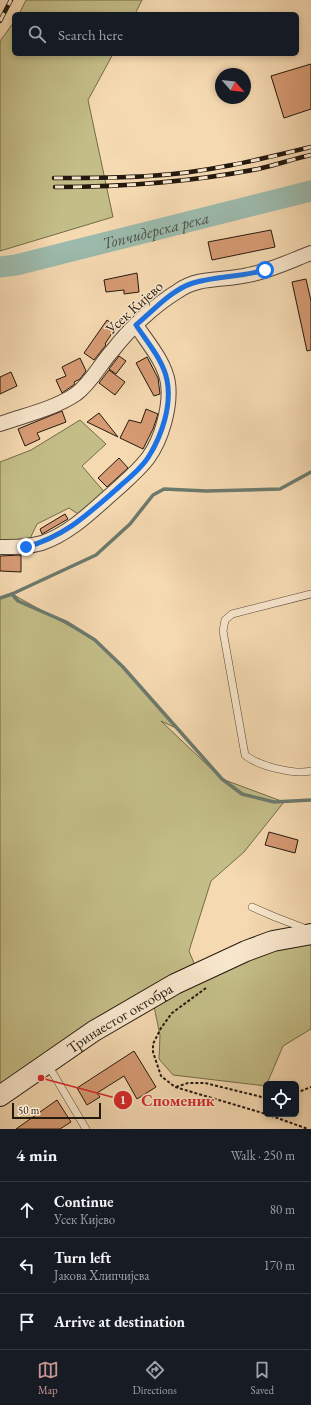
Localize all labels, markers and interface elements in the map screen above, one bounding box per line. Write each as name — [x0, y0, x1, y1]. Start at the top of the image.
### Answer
search box — [12, 12, 299, 56]
icon: search — [26, 23, 48, 45]
text: Search here — [58, 25, 123, 44]
north arrow — [215, 68, 251, 104]
water label: Топчидерска река — [100, 207, 211, 253]
route start — [256, 261, 274, 279]
street label: Усек Кијево — [101, 276, 167, 338]
route end — [17, 538, 35, 556]
street label: Тринаестог октобра — [63, 978, 176, 1057]
map controls — [263, 1081, 299, 1117]
button: locate — [263, 1081, 299, 1117]
callout: Споменик — [113, 1086, 222, 1114]
text: Споменик — [141, 1090, 215, 1111]
text: 1 — [120, 1092, 126, 1108]
scale bar — [12, 1101, 101, 1120]
text: 50 m — [18, 1103, 39, 1117]
text: 4 min — [16, 1144, 57, 1166]
text: Walk · 250 m — [231, 1147, 295, 1164]
text: Continue — [54, 1192, 114, 1211]
icon: ahead — [16, 1199, 38, 1221]
text: 80 m — [270, 1201, 295, 1218]
text: Усек Кијево — [54, 1211, 115, 1228]
text: Turn left — [54, 1248, 111, 1267]
icon: left — [16, 1255, 38, 1277]
text: 170 m — [264, 1257, 295, 1274]
text: Јакова Хлипчијева — [54, 1267, 150, 1284]
icon: arrive — [16, 1311, 38, 1333]
text: Arrive at destination — [54, 1312, 185, 1331]
tab: Map — [37, 1359, 59, 1397]
tab: Directions — [133, 1359, 177, 1397]
tab: Saved — [251, 1359, 274, 1397]

